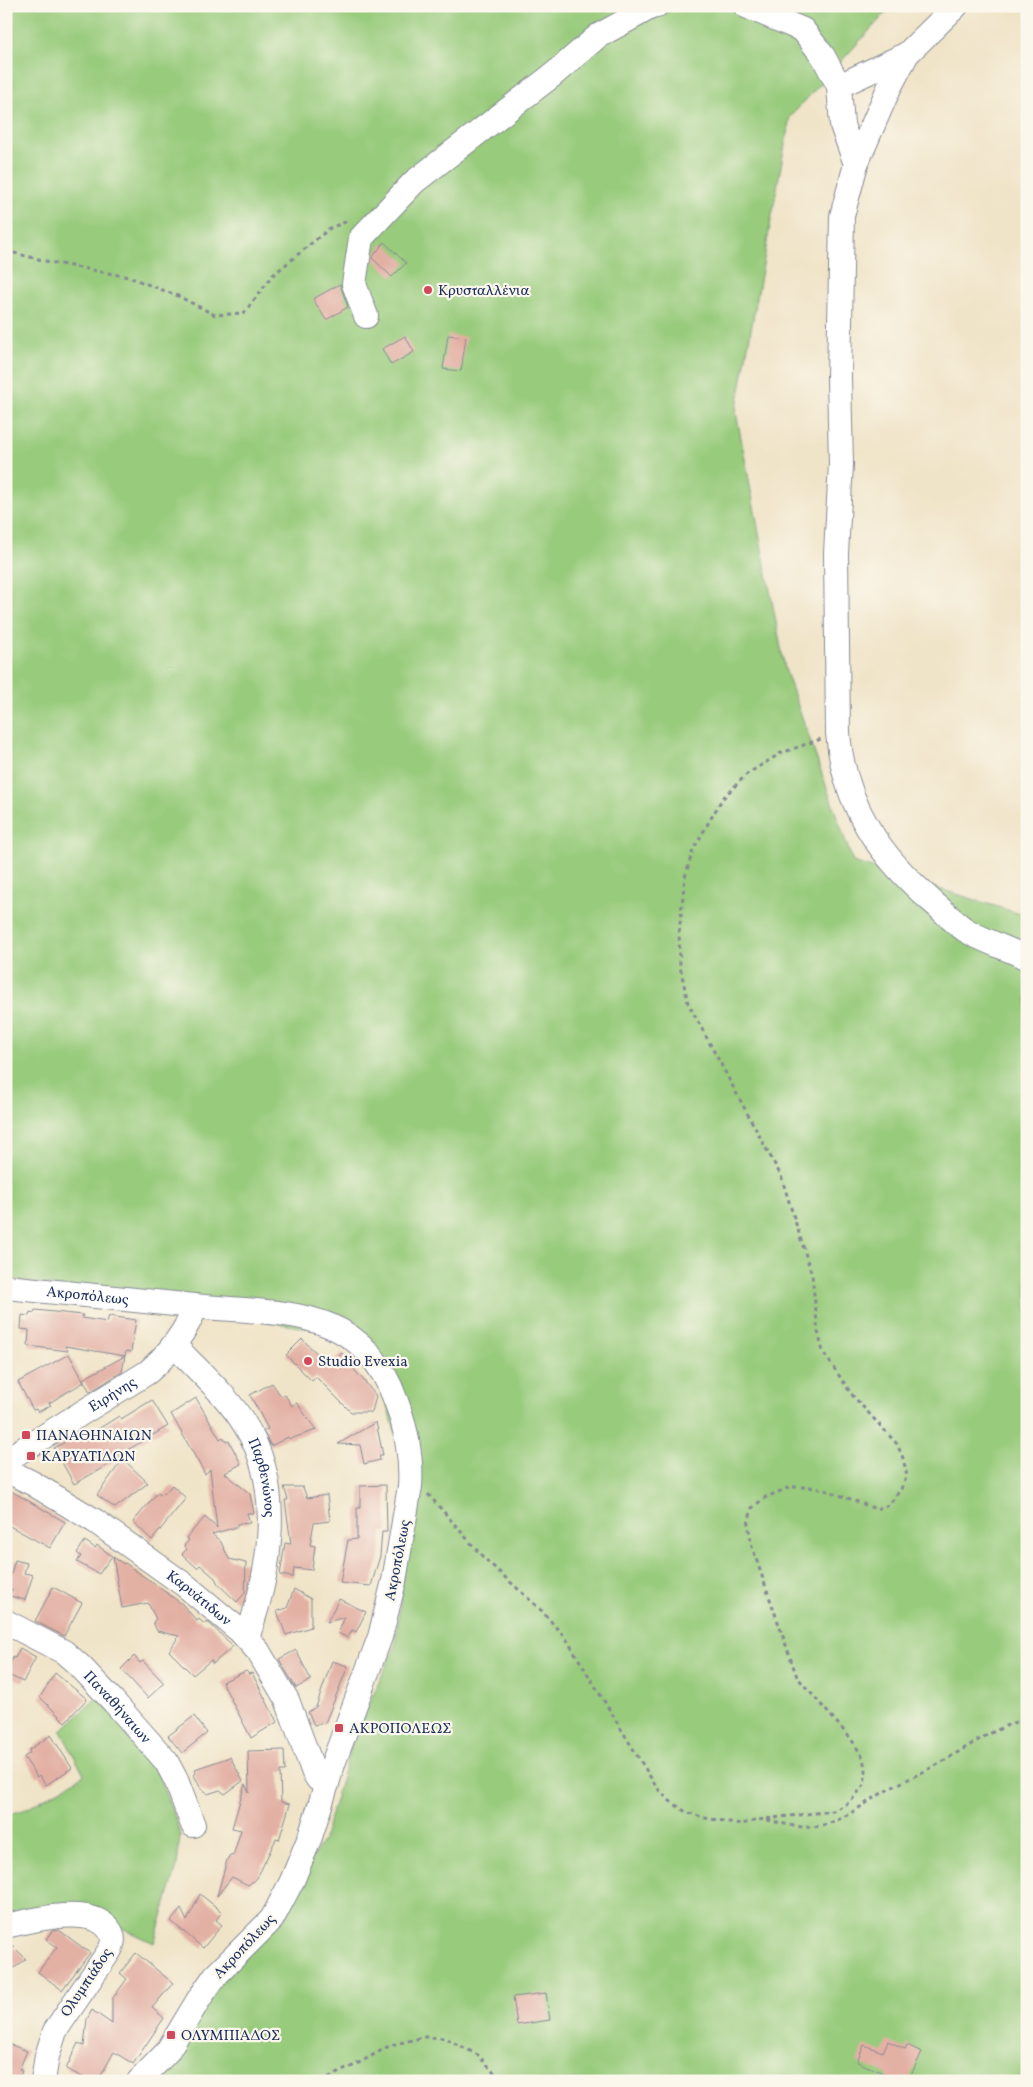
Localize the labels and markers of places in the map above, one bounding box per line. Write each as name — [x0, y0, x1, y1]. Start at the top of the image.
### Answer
place label: Κρυσταλλένια — [438, 281, 530, 302]
marker: Κρυσταλλένια — [422, 284, 434, 296]
place label: Studio Evexia — [318, 1352, 408, 1373]
marker: Studio Evexia — [302, 1355, 314, 1367]
place label: ΠΑΝΑΘΗΝΑΙΩΝ — [36, 1426, 152, 1447]
marker: ΠΑΝΑΘΗΝΑΙΩΝ — [20, 1429, 32, 1441]
place label: ΚΑΡΥΑΤΙΔΩΝ — [41, 1447, 136, 1468]
marker: ΚΑΡΥΑΤΙΔΩΝ — [25, 1450, 37, 1462]
place label: ΑΚΡΟΠΟΛΕΩΣ — [349, 1719, 451, 1740]
marker: ΑΚΡΟΠΟΛΕΩΣ — [333, 1722, 345, 1734]
place label: ΟΛΥΜΠΙΑΔΟΣ — [181, 2026, 280, 2047]
marker: ΟΛΥΜΠΙΑΔΟΣ — [165, 2029, 177, 2041]

